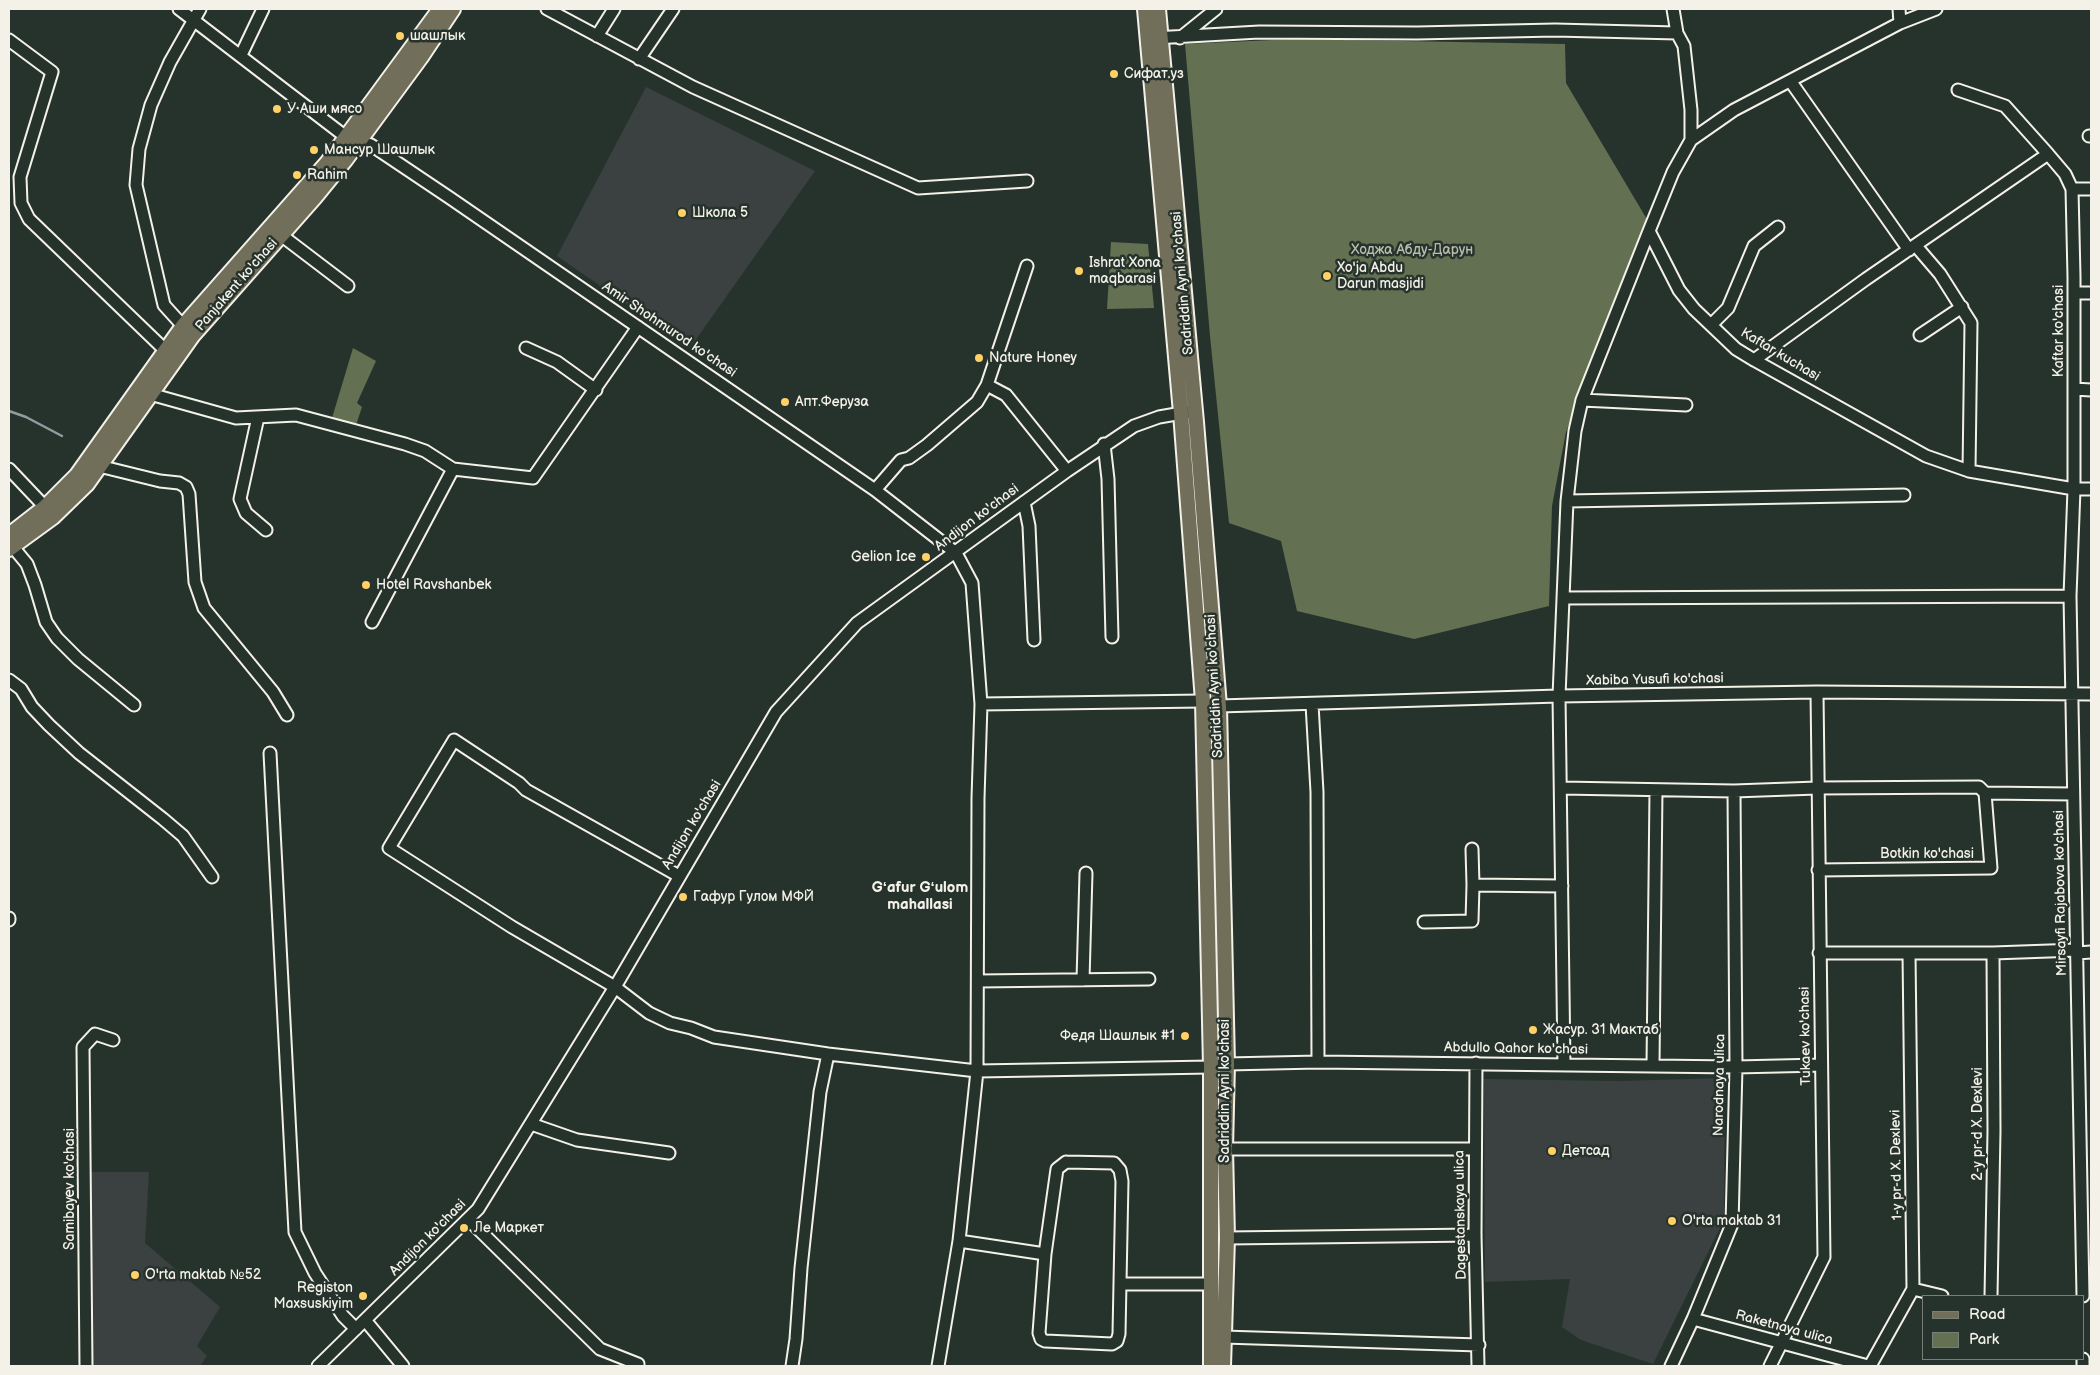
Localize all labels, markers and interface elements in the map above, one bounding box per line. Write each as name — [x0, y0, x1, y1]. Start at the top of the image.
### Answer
place label: шашлык — [410, 28, 465, 44]
marker: шашлык — [394, 30, 406, 42]
place label: Сифат.уз — [1124, 66, 1184, 82]
marker: Сифат.уз — [1108, 68, 1120, 80]
place label: У Аши мясо — [287, 101, 362, 117]
marker: У Аши мясо — [271, 103, 283, 115]
place label: Мансур Шашлык — [324, 142, 435, 158]
marker: Мансур Шашлык — [308, 144, 320, 156]
place label: Rahim — [307, 167, 347, 183]
marker: Rahim — [291, 169, 303, 181]
place label: Школа 5 — [692, 205, 748, 221]
marker: Школа 5 — [676, 207, 688, 219]
street label: Sadriddin Ayni ko'chasi — [1168, 211, 1198, 355]
street label: Panjakent ko'chasi — [192, 235, 282, 335]
park label: Ходжа Абду-Дарун — [1351, 242, 1473, 258]
place label: Ishrat Хоnа mаqbаrasi — [1089, 255, 1161, 288]
place label: Xo'ja Abdu Darun masjidi — [1337, 260, 1424, 292]
marker: Ishrat Хоnа mаqbаrasi — [1073, 265, 1085, 277]
marker: Xo'ja Abdu Darun masjidi — [1321, 270, 1333, 282]
street label: Amir Shohmurod ko'chasi — [599, 279, 739, 381]
street label: Kaftar ko'chasi — [2051, 285, 2067, 377]
street label: Kaftar kuchasi — [1737, 325, 1823, 385]
place label: Nature Honey — [989, 350, 1077, 366]
marker: Nature Honey — [973, 352, 985, 364]
place label: Апт.Феруза — [795, 394, 869, 410]
marker: Апт.Феруза — [779, 396, 791, 408]
street label: Andijon ko'chasi — [931, 481, 1023, 555]
place label: Gelion Ice — [851, 549, 916, 565]
marker: Gelion Ice — [920, 551, 932, 563]
place label: Hotel Ravshanbek — [376, 577, 491, 593]
marker: Hotel Ravshanbek — [360, 579, 372, 591]
street label: Sadriddin Ayni ko'chasi — [1203, 614, 1227, 758]
street label: Xabiba Yusufi ko'chasi — [1586, 670, 1724, 690]
street label: Andijon ko'chasi — [659, 777, 725, 873]
street label: Mirsayfi Rajabova ko'chasi — [2051, 810, 2071, 976]
street label: Botkin ko'chasi — [1880, 846, 1974, 862]
district label: Gʻafur Gʻulom mahallasi — [872, 879, 968, 914]
place label: Гафур Гулом МФЙ — [693, 889, 814, 905]
marker: Гафур Гулом МФЙ — [677, 891, 689, 903]
street label: Tukaev ko'chasi — [1797, 986, 1815, 1086]
street label: Sadriddin Ayni ko'chasi — [1217, 1019, 1233, 1163]
place label: Жасур. 31 Мактаб — [1543, 1022, 1659, 1038]
marker: Жасур. 31 Мактаб — [1527, 1024, 1539, 1036]
place label: Федя Шашлык #1 — [1060, 1028, 1175, 1044]
marker: Федя Шашлык #1 — [1179, 1030, 1191, 1042]
street label: Narodnaya ulica — [1711, 1034, 1729, 1136]
street label: Abdullo Qahor ko'chasi — [1444, 1039, 1588, 1059]
street label: 2-y pr-d X. Dexlevi — [1970, 1067, 1986, 1181]
street label: 1-y pr-d X. Dexlevi — [1888, 1110, 1906, 1220]
street label: Samibayev ko'chasi — [62, 1128, 78, 1250]
place label: Детсад — [1562, 1143, 1610, 1159]
marker: Детсад — [1546, 1145, 1558, 1157]
street label: Dagestanskaya ulica — [1451, 1150, 1471, 1280]
street label: Andijon ko'chasi — [386, 1196, 470, 1280]
place label: O'rta maktab 31 — [1682, 1213, 1781, 1229]
marker: O'rta maktab 31 — [1666, 1215, 1678, 1227]
place label: Ле Маркет — [474, 1220, 544, 1236]
marker: Ле Маркет — [458, 1222, 470, 1234]
place label: O'rta maktab №52 — [145, 1267, 261, 1283]
marker: O'rta maktab №52 — [129, 1269, 141, 1281]
place label: Registon Maxsuskiyim — [273, 1280, 353, 1312]
marker: Registon Maxsuskiyim — [357, 1290, 369, 1302]
legend — [1922, 1295, 2085, 1360]
text: Road — [1969, 1305, 2005, 1324]
street label: Raketnaya ulica — [1733, 1307, 1835, 1349]
text: Park — [1969, 1330, 1999, 1349]

